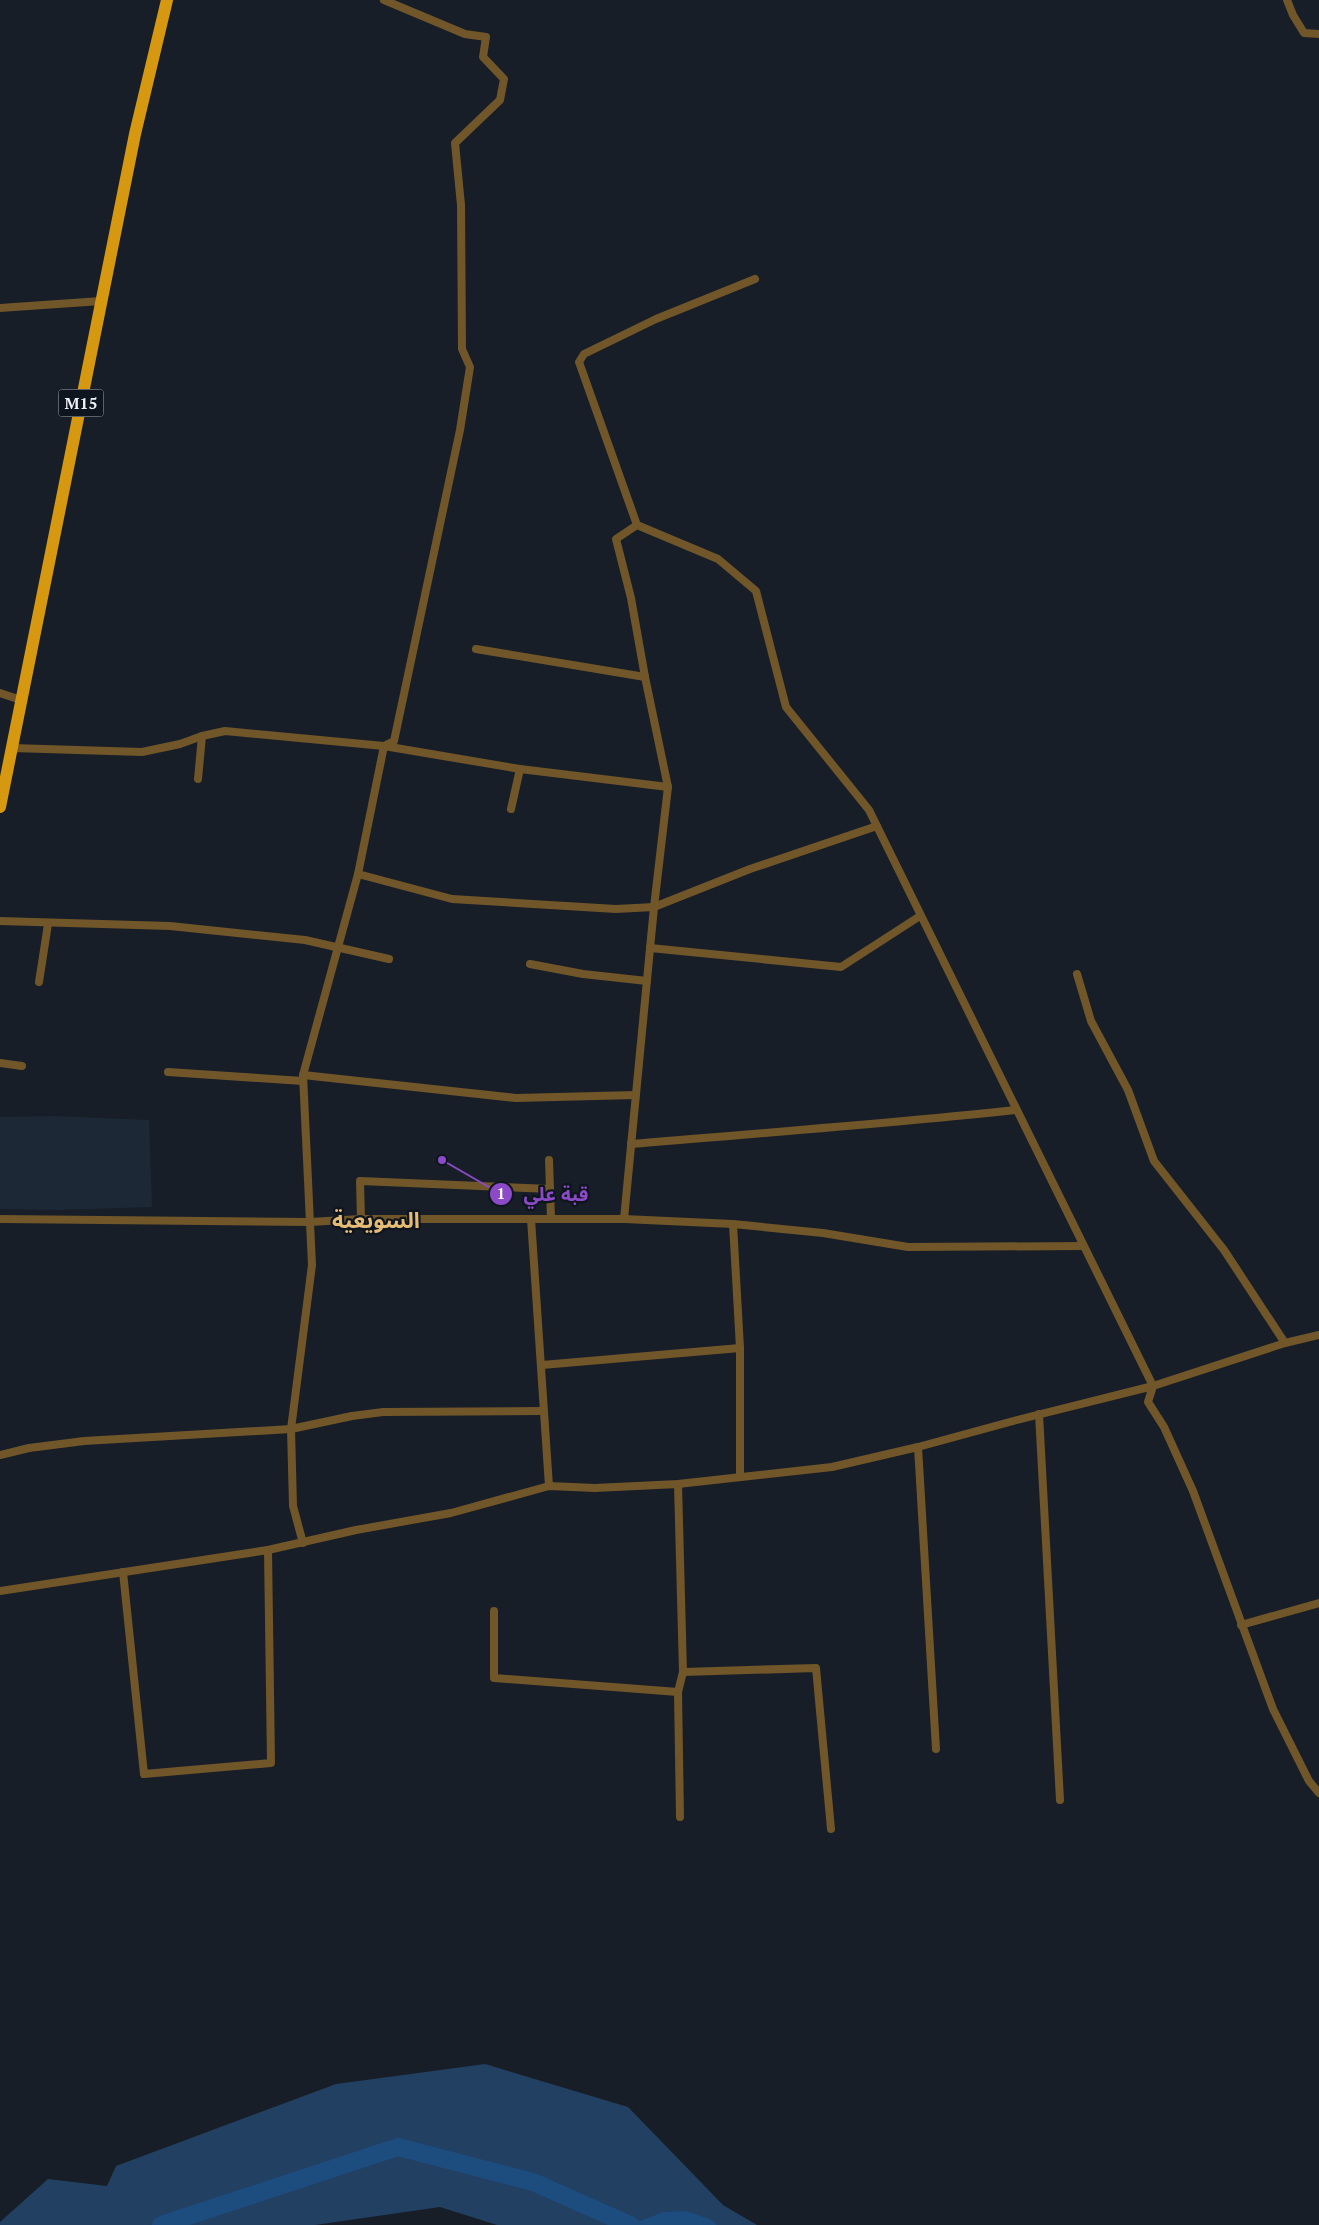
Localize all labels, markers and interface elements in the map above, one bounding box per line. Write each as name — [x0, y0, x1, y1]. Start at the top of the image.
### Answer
road number: M15 — [58, 389, 104, 416]
callout: قبة علي — [489, 1177, 599, 1211]
text: قبة علي — [524, 1181, 588, 1209]
text: 1 — [497, 1183, 505, 1203]
district label: السويعية — [332, 1205, 420, 1234]

